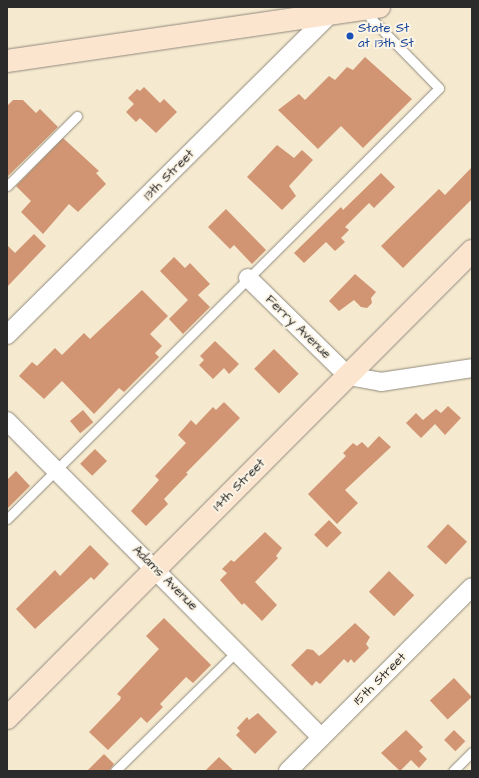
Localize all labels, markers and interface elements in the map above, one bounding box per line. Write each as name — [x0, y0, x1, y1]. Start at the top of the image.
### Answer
place label: State St at 13th St — [358, 21, 414, 52]
marker: State St at 13th St — [345, 31, 355, 41]
street label: 13th Street — [140, 146, 198, 204]
street label: Ferry Avenue — [262, 292, 334, 362]
street label: 14th Street — [210, 456, 268, 514]
street label: Adams Avenue — [129, 542, 201, 614]
street label: 15th Street — [350, 649, 410, 709]

